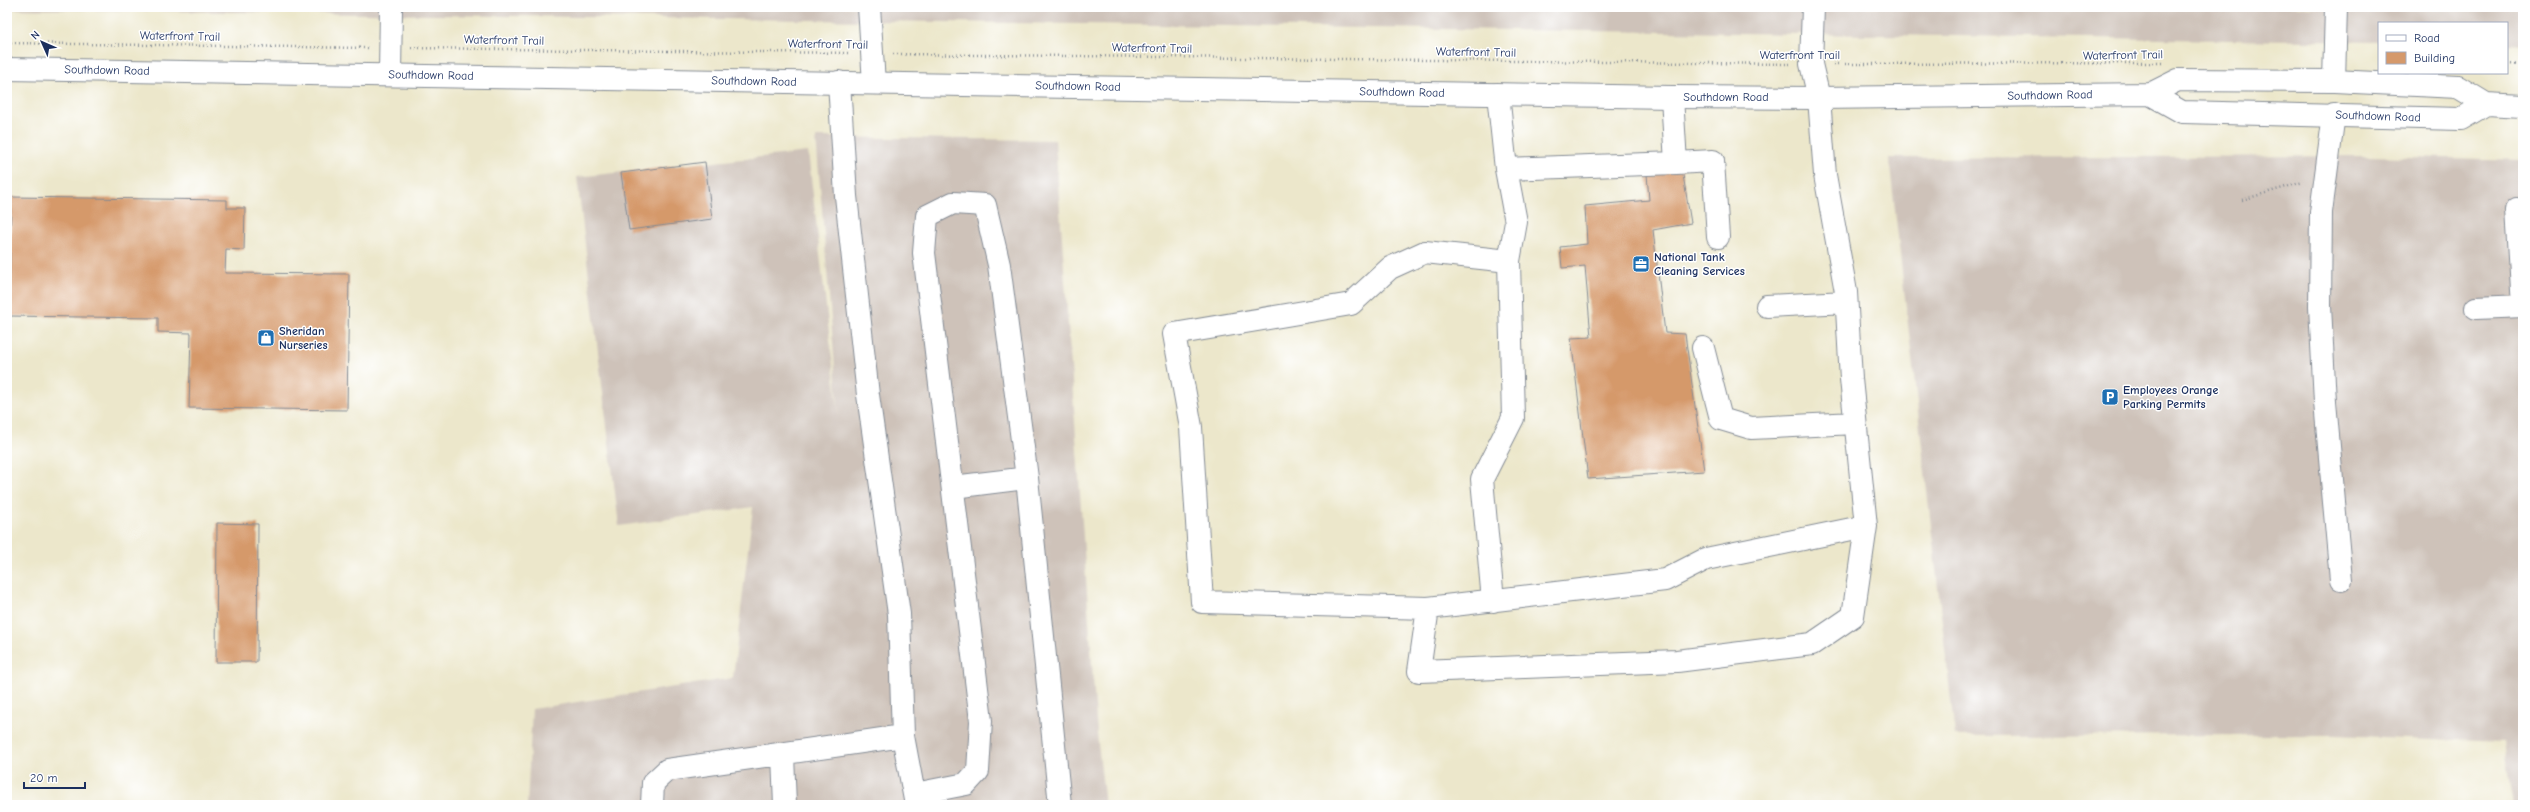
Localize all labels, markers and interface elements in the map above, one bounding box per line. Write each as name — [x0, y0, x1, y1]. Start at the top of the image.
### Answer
north arrow — [22, 22, 62, 62]
legend — [2378, 22, 2508, 74]
text: N — [28, 28, 42, 42]
street label: Waterfront Trail — [140, 28, 220, 44]
text: Road — [2414, 31, 2440, 45]
street label: Waterfront Trail — [464, 32, 544, 48]
street label: Waterfront Trail — [788, 36, 868, 52]
street label: Waterfront Trail — [1112, 40, 1192, 56]
street label: Waterfront Trail — [1436, 44, 1516, 60]
street label: Waterfront Trail — [2083, 47, 2163, 63]
street label: Waterfront Trail — [1760, 48, 1840, 62]
text: Building — [2414, 51, 2455, 65]
street label: Southdown Road — [64, 62, 150, 78]
street label: Southdown Road — [388, 67, 474, 83]
street label: Southdown Road — [711, 73, 797, 89]
street label: Southdown Road — [1035, 78, 1121, 94]
street label: Southdown Road — [1359, 84, 1445, 100]
street label: Southdown Road — [2007, 87, 2093, 103]
street label: Southdown Road — [1683, 90, 1769, 104]
street label: Southdown Road — [2335, 108, 2421, 124]
place label: National Tank Cleaning Services — [1654, 250, 1745, 278]
office icon: National Tank Cleaning Services — [1631, 254, 1651, 274]
place label: Sheridan Nurseries — [279, 324, 328, 352]
shop icon: Sheridan Nurseries — [256, 328, 276, 348]
place label: Employees Orange Parking Permits — [2123, 383, 2219, 411]
parking icon: Employees Orange Parking Permits — [2100, 387, 2120, 407]
scale bar — [24, 764, 85, 790]
text: 20 m — [30, 771, 58, 785]

